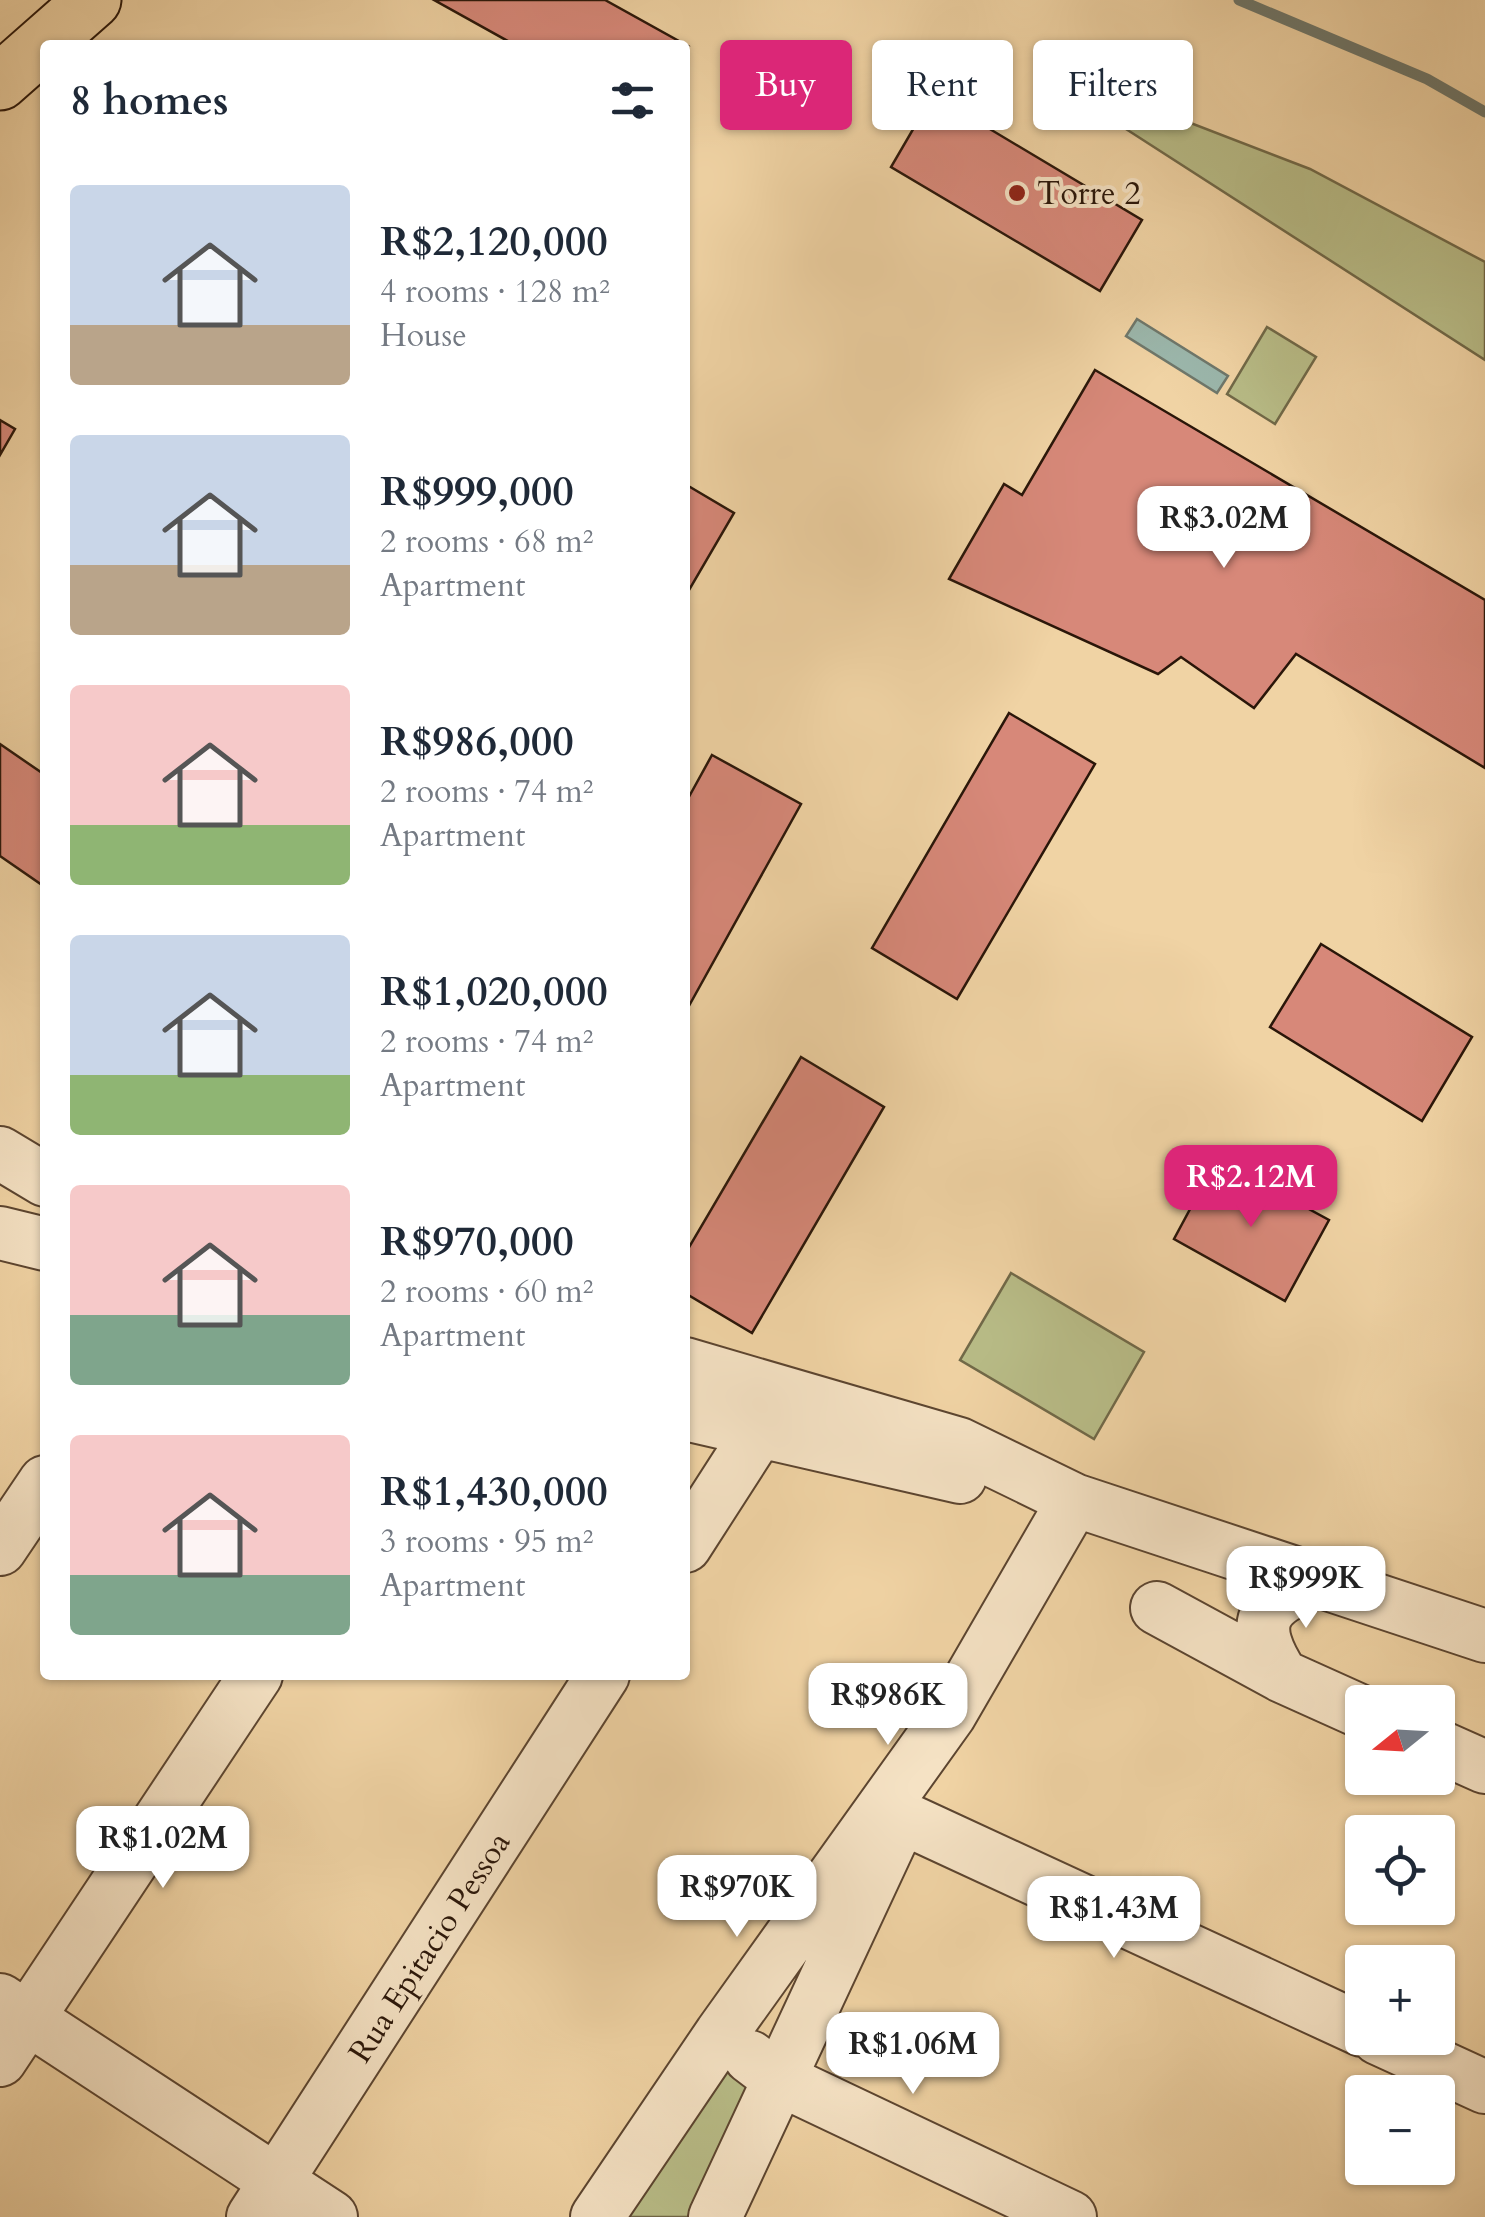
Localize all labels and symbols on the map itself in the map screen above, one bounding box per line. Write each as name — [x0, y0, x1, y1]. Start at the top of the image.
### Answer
place label: Torre 2 — [1037, 172, 1141, 216]
marker: Torre 2 — [1006, 182, 1028, 204]
pin: R$3.02M — [1132, 486, 1316, 571]
pin: R$2.12M — [1159, 1145, 1343, 1230]
pin: R$999K — [1225, 1546, 1387, 1631]
pin: R$986K — [807, 1663, 969, 1748]
north arrow — [1345, 1685, 1455, 1795]
pin: R$1.02M — [71, 1806, 255, 1891]
street label: Rua Epitacio Pessoa — [339, 1823, 521, 2072]
pin: R$970K — [656, 1855, 818, 1940]
pin: R$1.43M — [1022, 1876, 1206, 1961]
pin: R$1.06M — [821, 2012, 1005, 2097]

